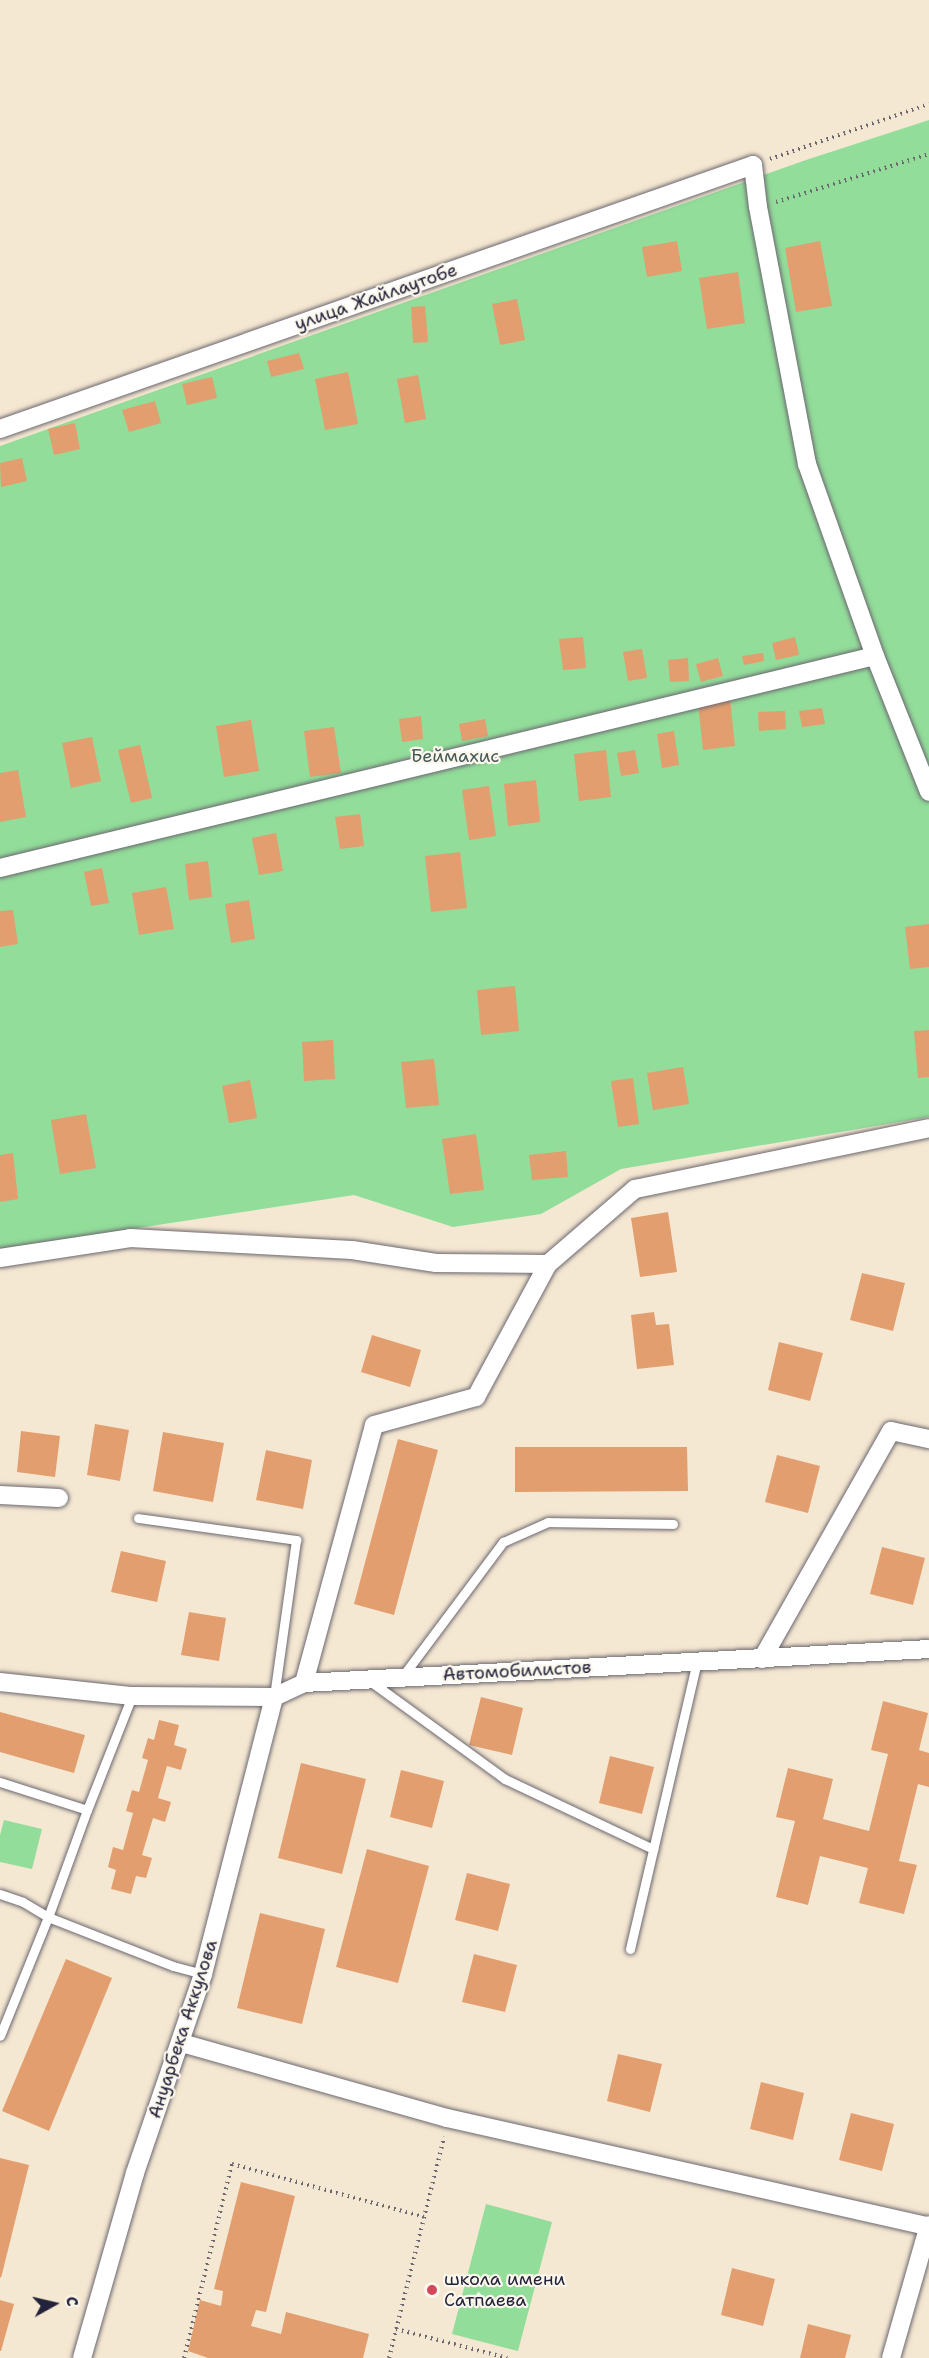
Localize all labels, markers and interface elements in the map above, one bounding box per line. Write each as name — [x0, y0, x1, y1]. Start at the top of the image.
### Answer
street label: улица Жайлаутобе — [292, 259, 460, 335]
park label: Беймахис — [411, 745, 499, 767]
street label: Автомобилистов — [442, 1656, 592, 1686]
street label: Ануарбека Аккулова — [144, 1937, 222, 2121]
place label: школа имени Сатпаева — [444, 2269, 565, 2312]
north arrow — [24, 2274, 84, 2334]
marker: школа имени Сатпаева — [425, 2283, 439, 2297]
text: С — [61, 2295, 83, 2308]

